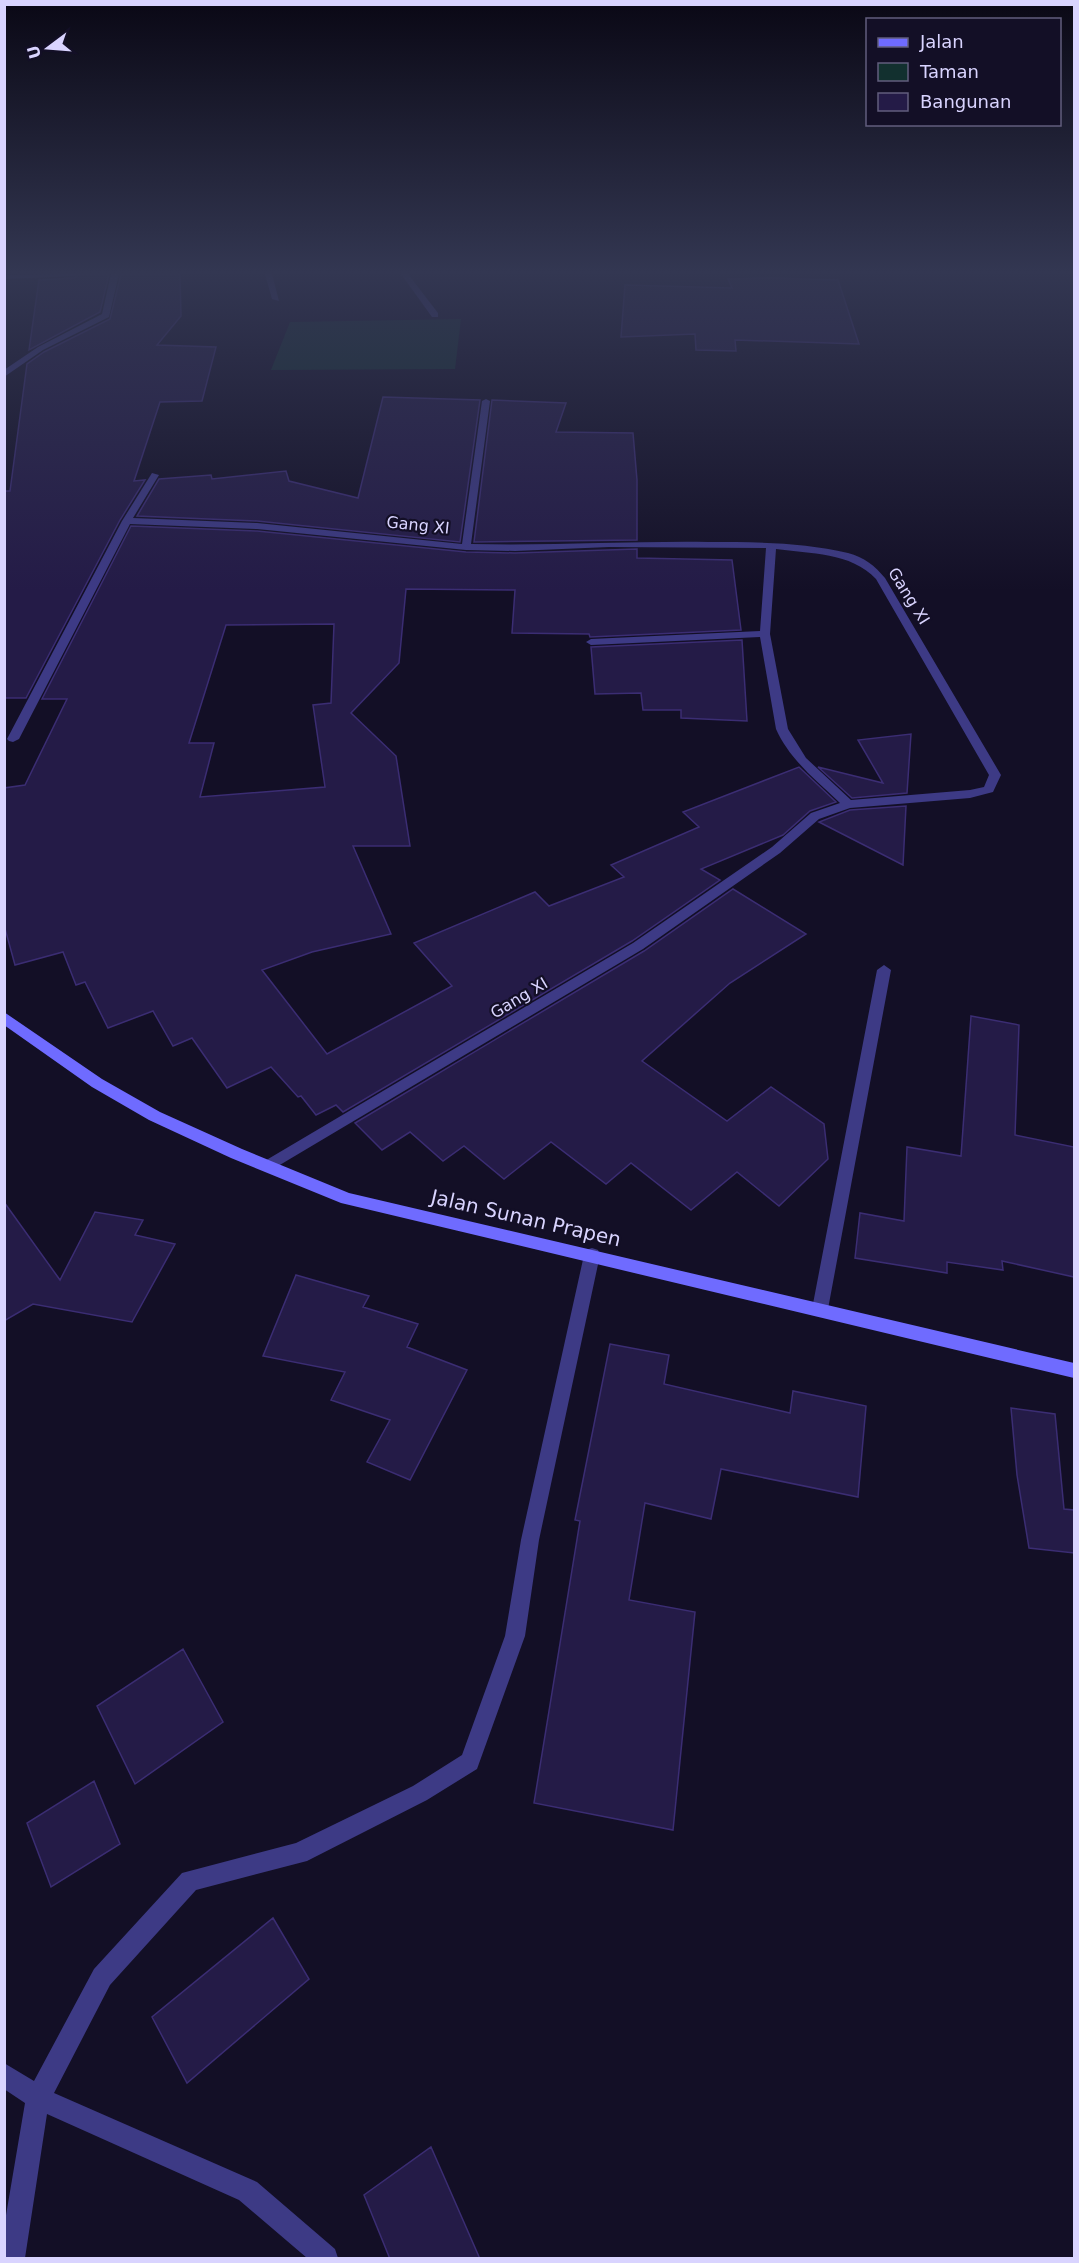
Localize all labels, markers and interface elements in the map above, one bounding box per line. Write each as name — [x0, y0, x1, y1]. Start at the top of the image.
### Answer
north arrow — [18, 18, 78, 78]
legend — [866, 18, 1061, 126]
text: Jalan — [919, 31, 964, 52]
text: U — [23, 43, 45, 61]
text: Taman — [919, 61, 979, 82]
text: Bangunan — [920, 91, 1011, 112]
street label: Gang XI — [386, 512, 450, 538]
street label: Gang XI — [884, 564, 934, 628]
street label: Gang XI — [487, 974, 551, 1022]
street label: Jalan Sunan Prapen — [427, 1184, 623, 1252]

